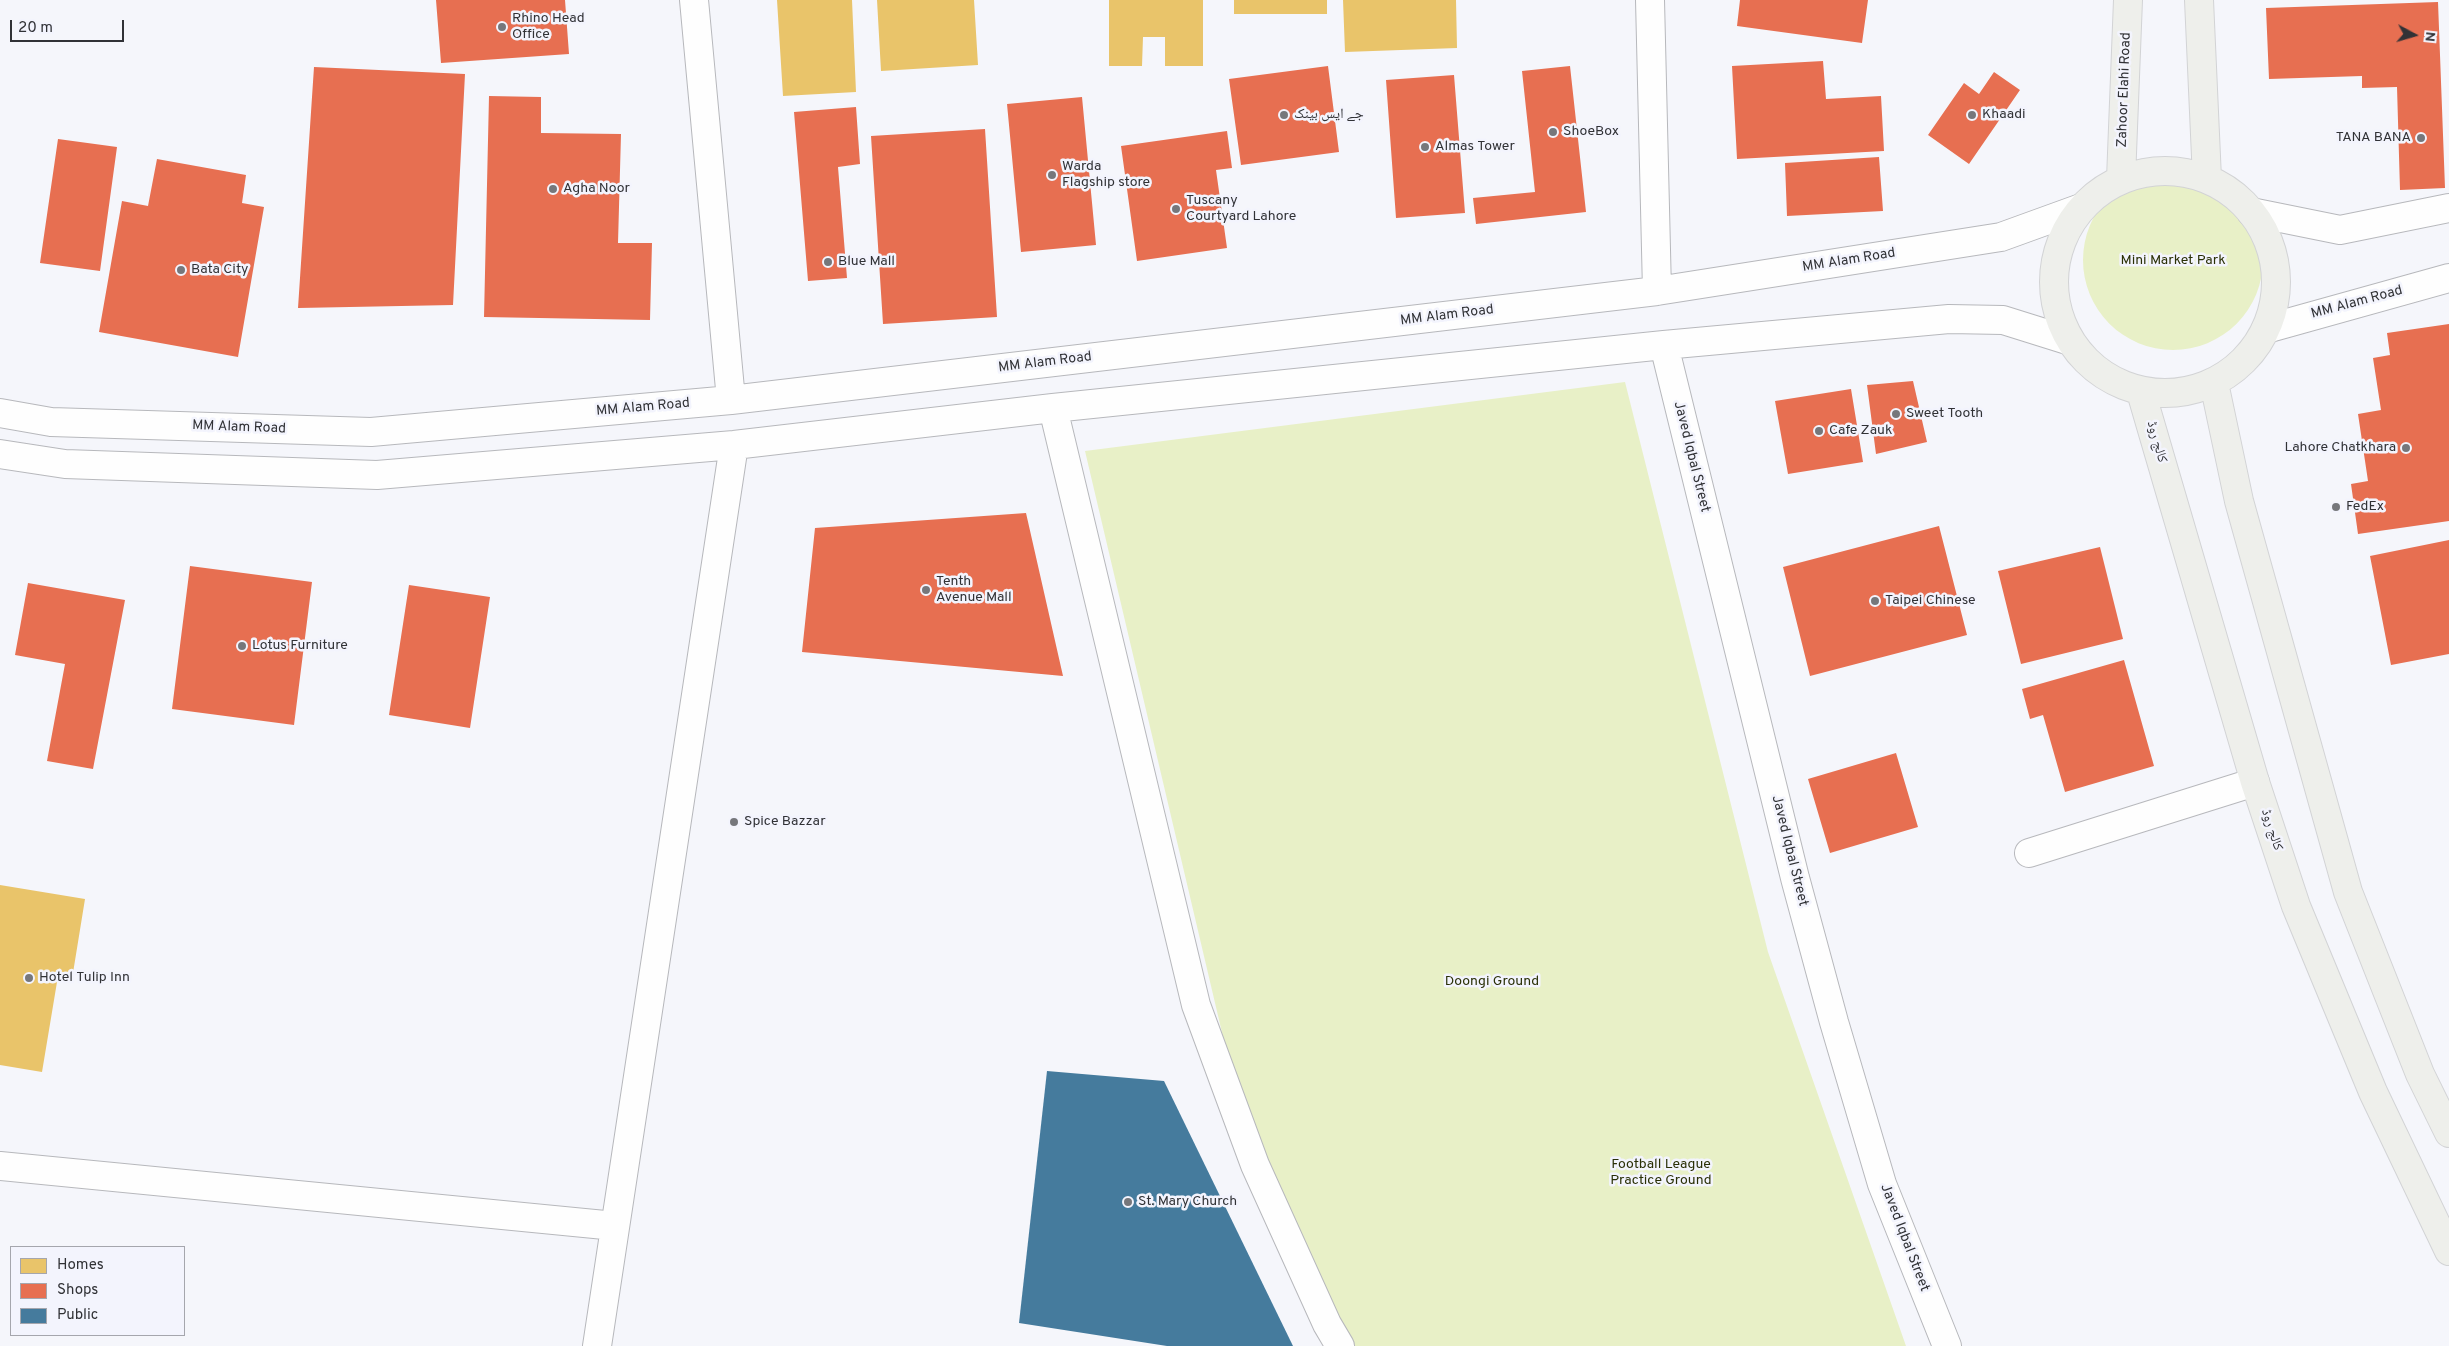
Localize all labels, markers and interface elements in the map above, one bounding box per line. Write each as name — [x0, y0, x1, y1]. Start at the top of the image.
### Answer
scale bar — [12, 10, 126, 42]
north arrow — [2389, 10, 2439, 60]
place label: Rhino Head Office — [512, 11, 585, 44]
text: 20 m — [18, 19, 53, 38]
marker: Rhino Head Office — [496, 21, 508, 33]
text: N — [2420, 31, 2438, 43]
street label: Zahoor Elahi Road — [2115, 32, 2135, 148]
place label: جے ایس بینک — [1294, 107, 1364, 123]
place label: Khaadi — [1982, 107, 2026, 123]
marker: جے ایس بینک — [1278, 109, 1290, 121]
marker: Khaadi — [1966, 109, 1978, 121]
place label: ShoeBox — [1563, 124, 1619, 140]
marker: ShoeBox — [1547, 126, 1559, 138]
place label: TANA BANA — [2336, 130, 2411, 146]
marker: TANA BANA — [2415, 132, 2427, 144]
place label: Almas Tower — [1435, 139, 1515, 155]
marker: Almas Tower — [1419, 141, 1431, 153]
place label: Warda Flagship store — [1062, 159, 1150, 192]
marker: Warda Flagship store — [1046, 169, 1058, 181]
place label: Agha Noor — [563, 181, 630, 197]
marker: Agha Noor — [547, 183, 559, 195]
place label: Tuscany Courtyard Lahore — [1186, 193, 1296, 226]
marker: Tuscany Courtyard Lahore — [1170, 203, 1182, 215]
street label: MM Alam Road — [1801, 245, 1897, 277]
park label: Mini Market Park — [2120, 253, 2226, 269]
place label: Blue Mall — [838, 254, 895, 270]
marker: Blue Mall — [822, 256, 834, 268]
place label: Bata City — [191, 262, 248, 278]
marker: Bata City — [175, 264, 187, 276]
street label: MM Alam Road — [2309, 283, 2405, 323]
street label: MM Alam Road — [1399, 302, 1495, 330]
street label: MM Alam Road — [997, 349, 1093, 377]
street label: MM Alam Road — [595, 396, 691, 420]
street label: Javed Iqbal Street — [1669, 400, 1713, 514]
place label: Sweet Tooth — [1906, 406, 1983, 422]
marker: Sweet Tooth — [1890, 408, 1902, 420]
street label: MM Alam Road — [192, 418, 286, 438]
street label: کالج روڈ — [2142, 419, 2170, 465]
place label: Cafe Zauk — [1829, 423, 1892, 439]
marker: Cafe Zauk — [1813, 425, 1825, 437]
place label: Lahore Chatkhara — [2284, 440, 2396, 456]
marker: Lahore Chatkhara — [2400, 442, 2412, 454]
place label: FedEx — [2346, 499, 2384, 515]
marker: FedEx — [2330, 501, 2342, 513]
place label: Tenth Avenue Mall — [936, 574, 1012, 606]
marker: Tenth Avenue Mall — [920, 584, 932, 596]
place label: Taipei Chinese — [1885, 593, 1976, 609]
marker: Taipei Chinese — [1869, 595, 1881, 607]
place label: Lotus Furniture — [252, 638, 348, 654]
marker: Lotus Furniture — [236, 640, 248, 652]
street label: Javed Iqbal Street — [1767, 794, 1811, 908]
street label: کالج روڈ — [2256, 807, 2286, 853]
place label: Spice Bazzar — [744, 814, 826, 830]
marker: Spice Bazzar — [728, 816, 740, 828]
place label: Hotel Tulip Inn — [39, 970, 130, 986]
marker: Hotel Tulip Inn — [23, 972, 35, 984]
park label: Doongi Ground — [1445, 974, 1539, 990]
park label: Football League Practice Ground — [1610, 1157, 1712, 1190]
street label: Javed Iqbal Street — [1876, 1182, 1932, 1294]
place label: St. Mary Church — [1138, 1194, 1237, 1210]
marker: St. Mary Church — [1122, 1196, 1134, 1208]
legend — [10, 1246, 185, 1336]
text: Homes — [57, 1256, 104, 1275]
text: Shops — [57, 1281, 98, 1300]
text: Public — [57, 1306, 98, 1325]

